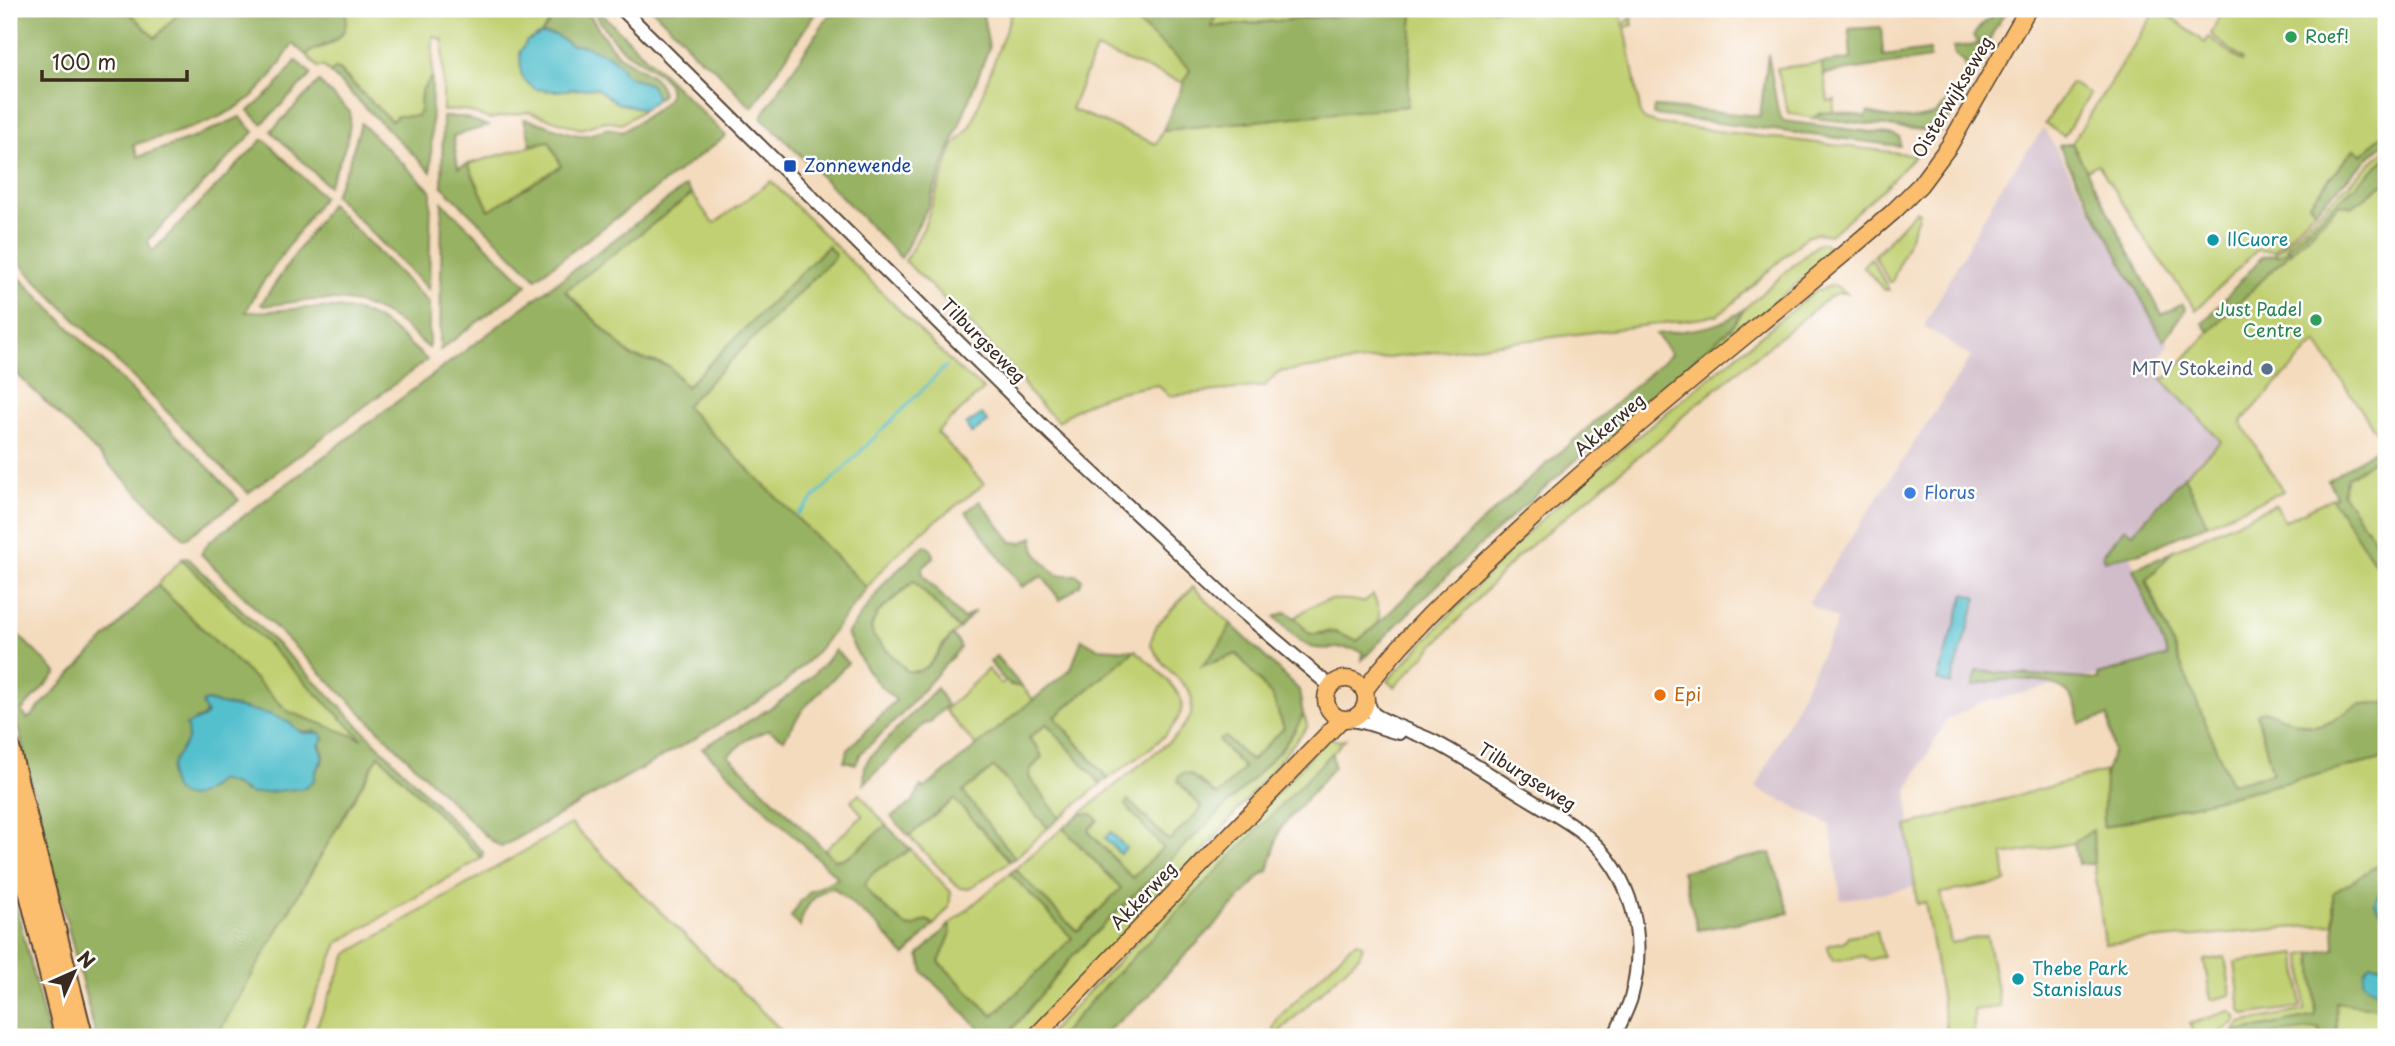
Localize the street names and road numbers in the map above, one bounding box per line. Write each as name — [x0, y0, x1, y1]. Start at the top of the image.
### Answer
street label: Oisterwijkseweg — [1904, 30, 1999, 163]
street label: Tilburgseweg — [935, 291, 1033, 389]
street label: Akkerweg — [1567, 386, 1651, 462]
street label: Tilburgseweg — [1473, 735, 1582, 817]
street label: Akkerweg — [1103, 855, 1182, 935]

